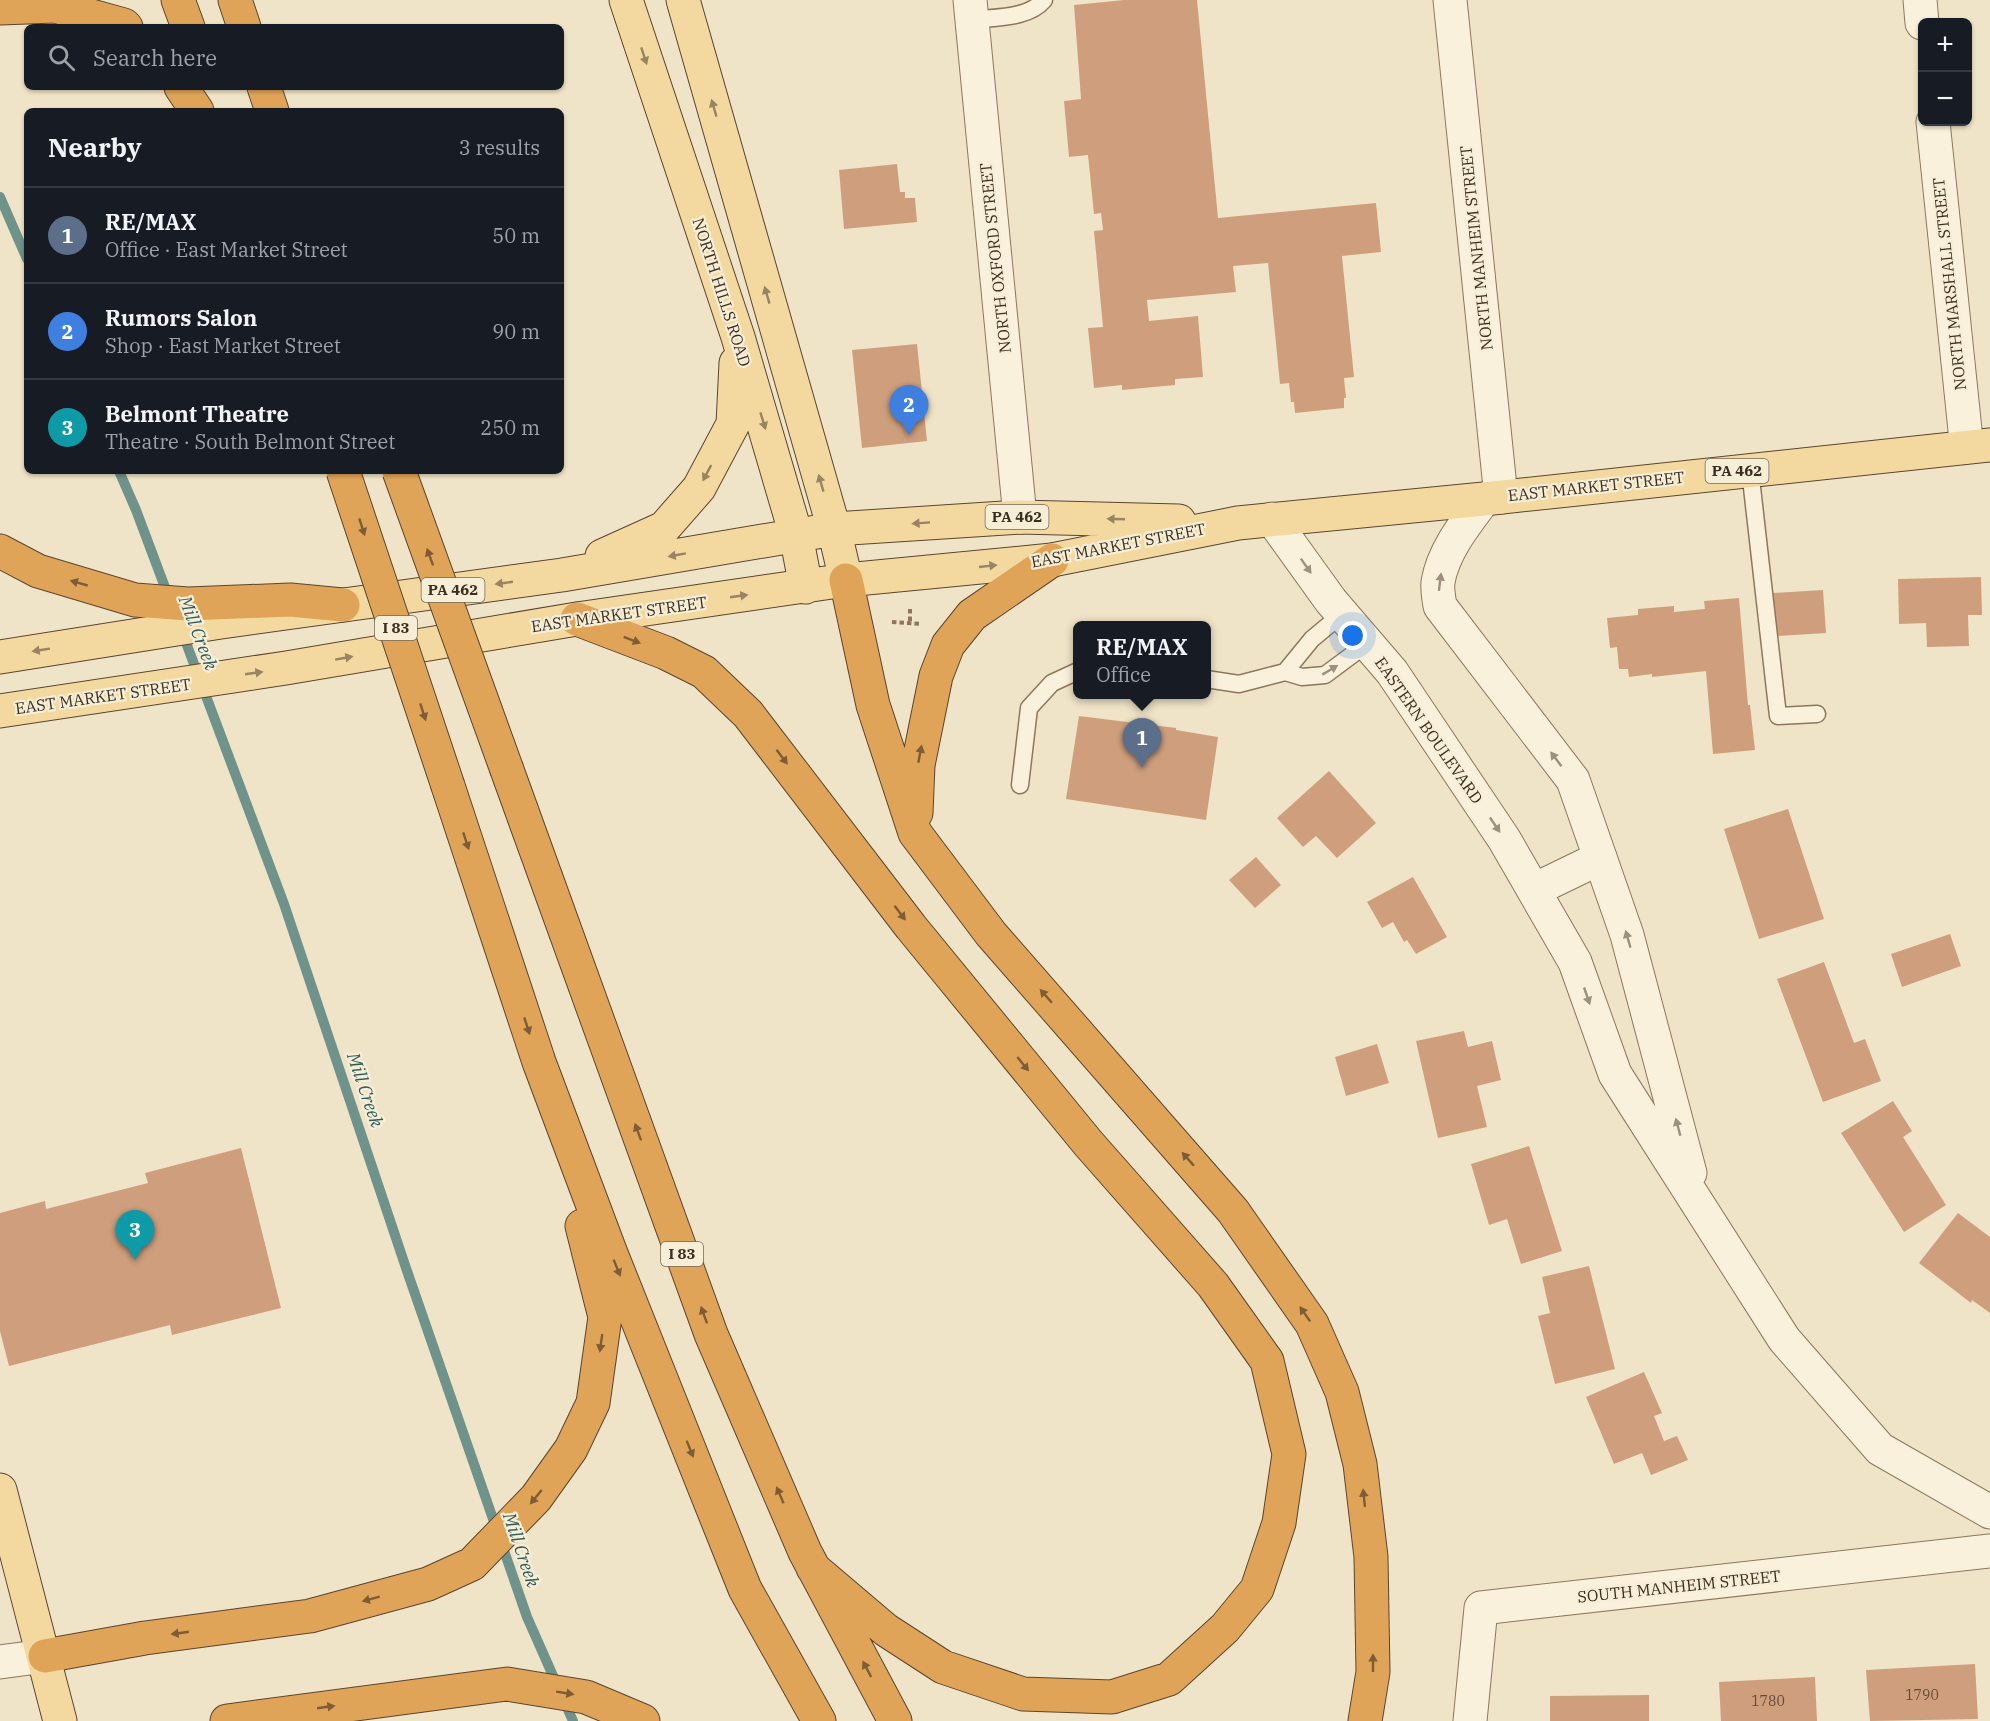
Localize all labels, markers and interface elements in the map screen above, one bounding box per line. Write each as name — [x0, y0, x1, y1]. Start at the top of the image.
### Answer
map controls — [1918, 18, 1972, 126]
button: + — [1918, 18, 1972, 72]
search box — [24, 24, 564, 90]
icon: search — [45, 41, 78, 74]
text: Search here — [93, 43, 217, 72]
one-way arrow — [640, 47, 649, 65]
button: − — [1918, 72, 1972, 126]
one-way arrow — [708, 99, 718, 117]
text: Nearby — [48, 130, 142, 164]
text: 3 results — [459, 134, 540, 161]
street label: NORTH MANHEIM STREET — [1455, 145, 1497, 351]
street label: NORTH OXFORD STREET — [975, 162, 1015, 354]
street label: NORTH MARSHALL STREET — [1928, 177, 1970, 391]
text: RE/MAX — [105, 207, 196, 236]
street label: NORTH HILLS ROAD — [689, 215, 755, 369]
text: 1 — [62, 222, 74, 249]
text: 50 m — [492, 222, 540, 249]
text: Office · East Market Street — [105, 236, 348, 263]
one-way arrow — [762, 286, 771, 304]
text: Rumors Salon — [105, 303, 257, 332]
text: 2 — [62, 318, 74, 345]
text: 90 m — [492, 318, 540, 345]
text: Shop · East Market Street — [105, 332, 341, 359]
pin: 2 — [890, 386, 928, 435]
text: Belmont Theatre — [105, 399, 289, 428]
one-way arrow — [759, 412, 768, 430]
text: 3 — [62, 414, 74, 441]
text: 250 m — [480, 414, 540, 441]
text: Theatre · South Belmont Street — [105, 428, 395, 455]
road number: PA 462 — [1706, 459, 1768, 483]
one-way arrow — [702, 465, 712, 482]
street label: EAST MARKET STREET — [1507, 467, 1685, 505]
one-way arrow — [816, 474, 825, 492]
road number: PA 462 — [986, 505, 1048, 529]
one-way arrow — [1107, 515, 1126, 524]
one-way arrow — [357, 518, 367, 536]
one-way arrow — [912, 518, 931, 528]
street label: EAST MARKET STREET — [1029, 518, 1207, 572]
one-way arrow — [424, 548, 434, 566]
one-way arrow — [667, 551, 686, 560]
one-way arrow — [1300, 558, 1312, 574]
one-way arrow — [979, 561, 998, 571]
one-way arrow — [1435, 573, 1445, 592]
one-way arrow — [70, 578, 88, 587]
road number: PA 462 — [422, 578, 484, 602]
one-way arrow — [495, 578, 514, 587]
one-way arrow — [730, 591, 749, 601]
water label: Mill Creek — [173, 592, 223, 674]
street label: EAST MARKET STREET — [530, 592, 708, 636]
road number: I 83 — [375, 616, 417, 640]
popup — [1073, 621, 1211, 699]
your location — [1338, 621, 1367, 650]
text: RE/MAX — [1096, 632, 1188, 661]
one-way arrow — [623, 635, 641, 645]
one-way arrow — [31, 646, 50, 655]
street label: EASTERN BOULEVARD — [1371, 653, 1487, 807]
one-way arrow — [335, 654, 354, 663]
text: Office — [1096, 661, 1151, 688]
one-way arrow — [1322, 665, 1339, 675]
one-way arrow — [245, 669, 264, 678]
street label: EAST MARKET STREET — [14, 674, 192, 718]
one-way arrow — [419, 703, 428, 721]
pin: 1 — [1122, 718, 1162, 768]
one-way arrow — [916, 744, 925, 763]
one-way arrow — [775, 750, 787, 765]
one-way arrow — [1551, 751, 1563, 766]
one-way arrow — [1489, 817, 1501, 833]
one-way arrow — [462, 832, 471, 850]
one-way arrow — [893, 905, 905, 920]
one-way arrow — [1623, 930, 1632, 948]
one-way arrow — [1583, 988, 1593, 1006]
one-way arrow — [1040, 989, 1053, 1004]
one-way arrow — [523, 1017, 533, 1035]
water label: Mill Creek — [342, 1048, 389, 1131]
one-way arrow — [1016, 1056, 1029, 1072]
one-way arrow — [1672, 1118, 1682, 1136]
one-way arrow — [633, 1123, 642, 1141]
one-way arrow — [1182, 1152, 1195, 1167]
pin: 3 — [116, 1210, 154, 1260]
road number: I 83 — [661, 1242, 703, 1266]
one-way arrow — [613, 1259, 622, 1277]
one-way arrow — [699, 1306, 709, 1324]
one-way arrow — [1299, 1307, 1311, 1323]
one-way arrow — [597, 1333, 606, 1352]
one-way arrow — [685, 1440, 695, 1458]
one-way arrow — [775, 1486, 784, 1504]
one-way arrow — [531, 1489, 543, 1504]
one-way arrow — [1359, 1489, 1369, 1508]
water label: Mill Creek — [498, 1508, 545, 1591]
street label: SOUTH MANHEIM STREET — [1576, 1565, 1782, 1607]
one-way arrow — [362, 1595, 380, 1604]
one-way arrow — [170, 1628, 189, 1638]
one-way arrow — [1368, 1654, 1377, 1673]
one-way arrow — [862, 1661, 872, 1678]
house number: 1790 — [1905, 1686, 1939, 1704]
one-way arrow — [555, 1689, 574, 1698]
house number: 1780 — [1751, 1692, 1785, 1710]
one-way arrow — [317, 1703, 336, 1712]

